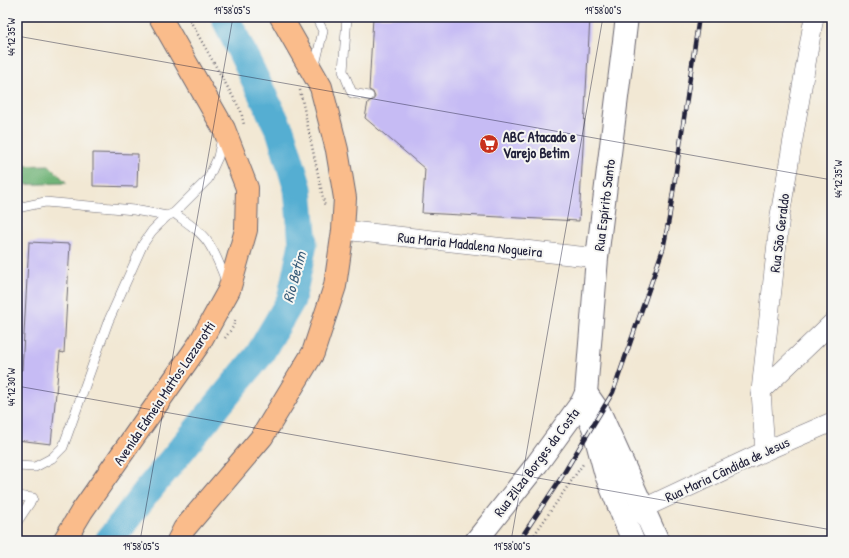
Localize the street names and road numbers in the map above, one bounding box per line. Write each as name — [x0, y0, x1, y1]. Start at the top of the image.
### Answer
street label: Rua Espírito Santo — [589, 158, 620, 252]
street label: Rua São Geraldo — [765, 192, 793, 274]
street label: Rua Maria Madalena Nogueira — [397, 227, 544, 262]
street label: Avenida Edmeia Mattos Lazzarotti — [109, 317, 219, 469]
street label: Rua Zilza Borges da Costa — [489, 404, 584, 521]
street label: Rua Maria Cândida de Jesus — [662, 432, 792, 506]

